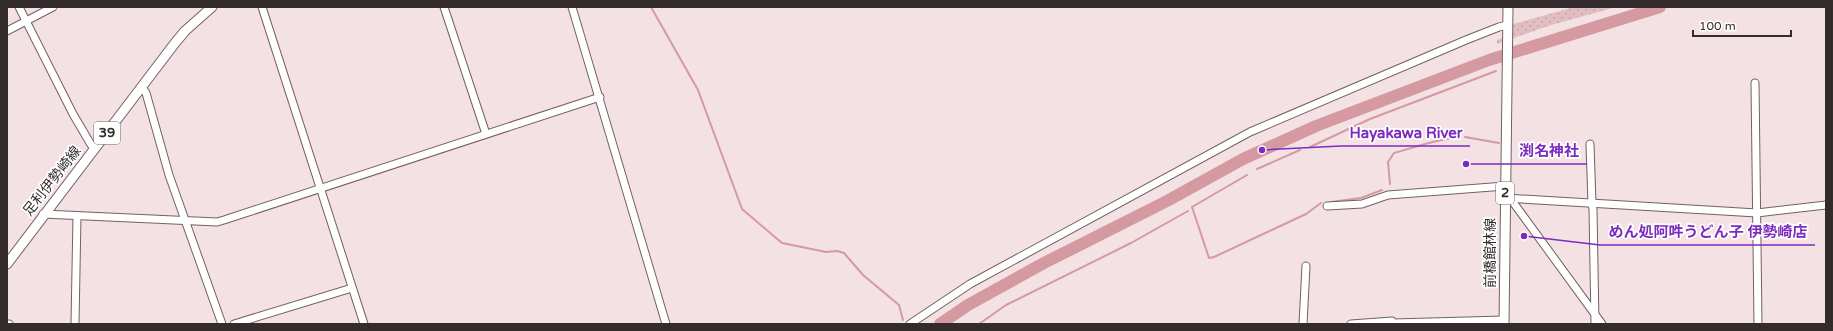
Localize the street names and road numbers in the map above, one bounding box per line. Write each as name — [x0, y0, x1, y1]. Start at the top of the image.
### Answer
road number: 39 — [94, 122, 120, 144]
street label: 足利伊勢崎線 — [19, 143, 85, 219]
road number: 2 — [1496, 182, 1514, 204]
street label: 前橋館林線 — [1482, 218, 1499, 288]

